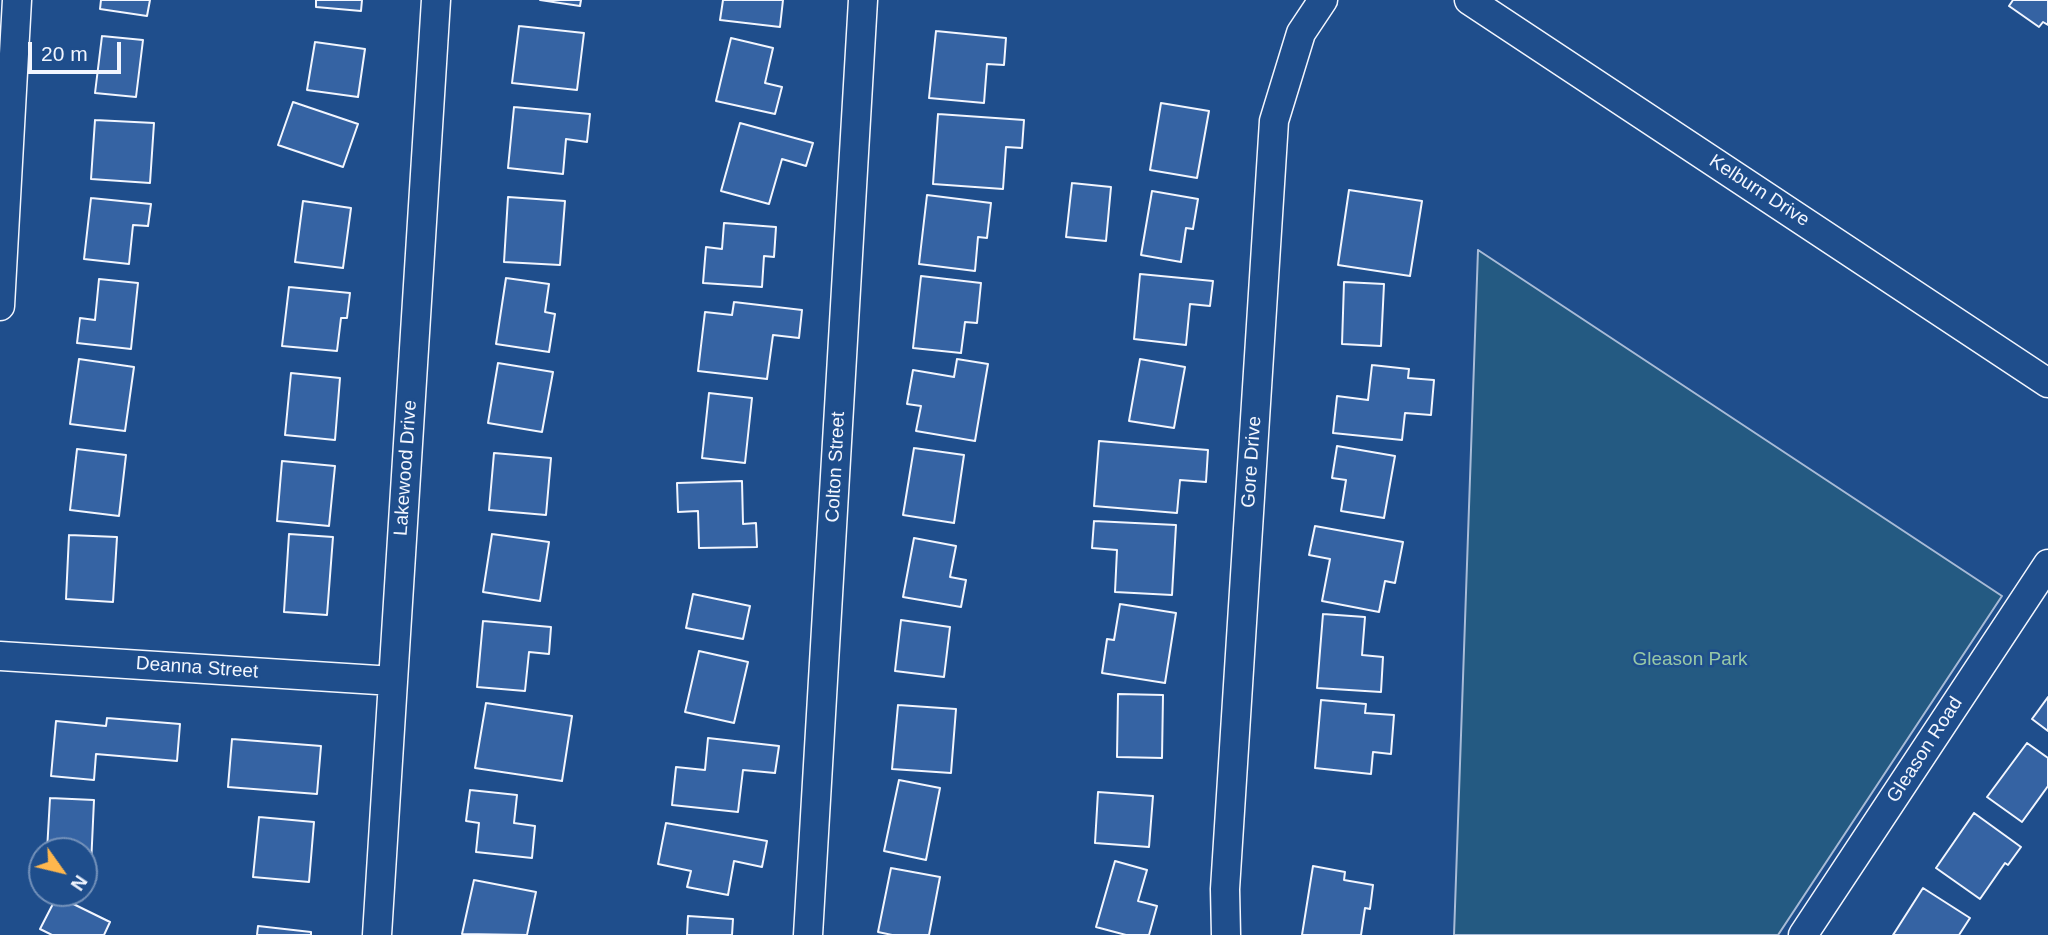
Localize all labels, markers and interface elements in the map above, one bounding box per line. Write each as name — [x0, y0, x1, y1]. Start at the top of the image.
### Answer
scale bar — [32, 28, 124, 72]
text: 20 m — [41, 42, 88, 65]
street label: Kelburn Drive — [1705, 150, 1813, 232]
street label: Lakewood Drive — [390, 399, 422, 537]
street label: Colton Street — [822, 411, 850, 523]
street label: Gore Drive — [1237, 415, 1267, 509]
park label: Gleason Park — [1632, 649, 1748, 671]
street label: Deanna Street — [135, 652, 259, 684]
street label: Gleason Road — [1882, 693, 1968, 807]
north arrow — [28, 837, 98, 907]
text: N — [67, 871, 92, 894]

